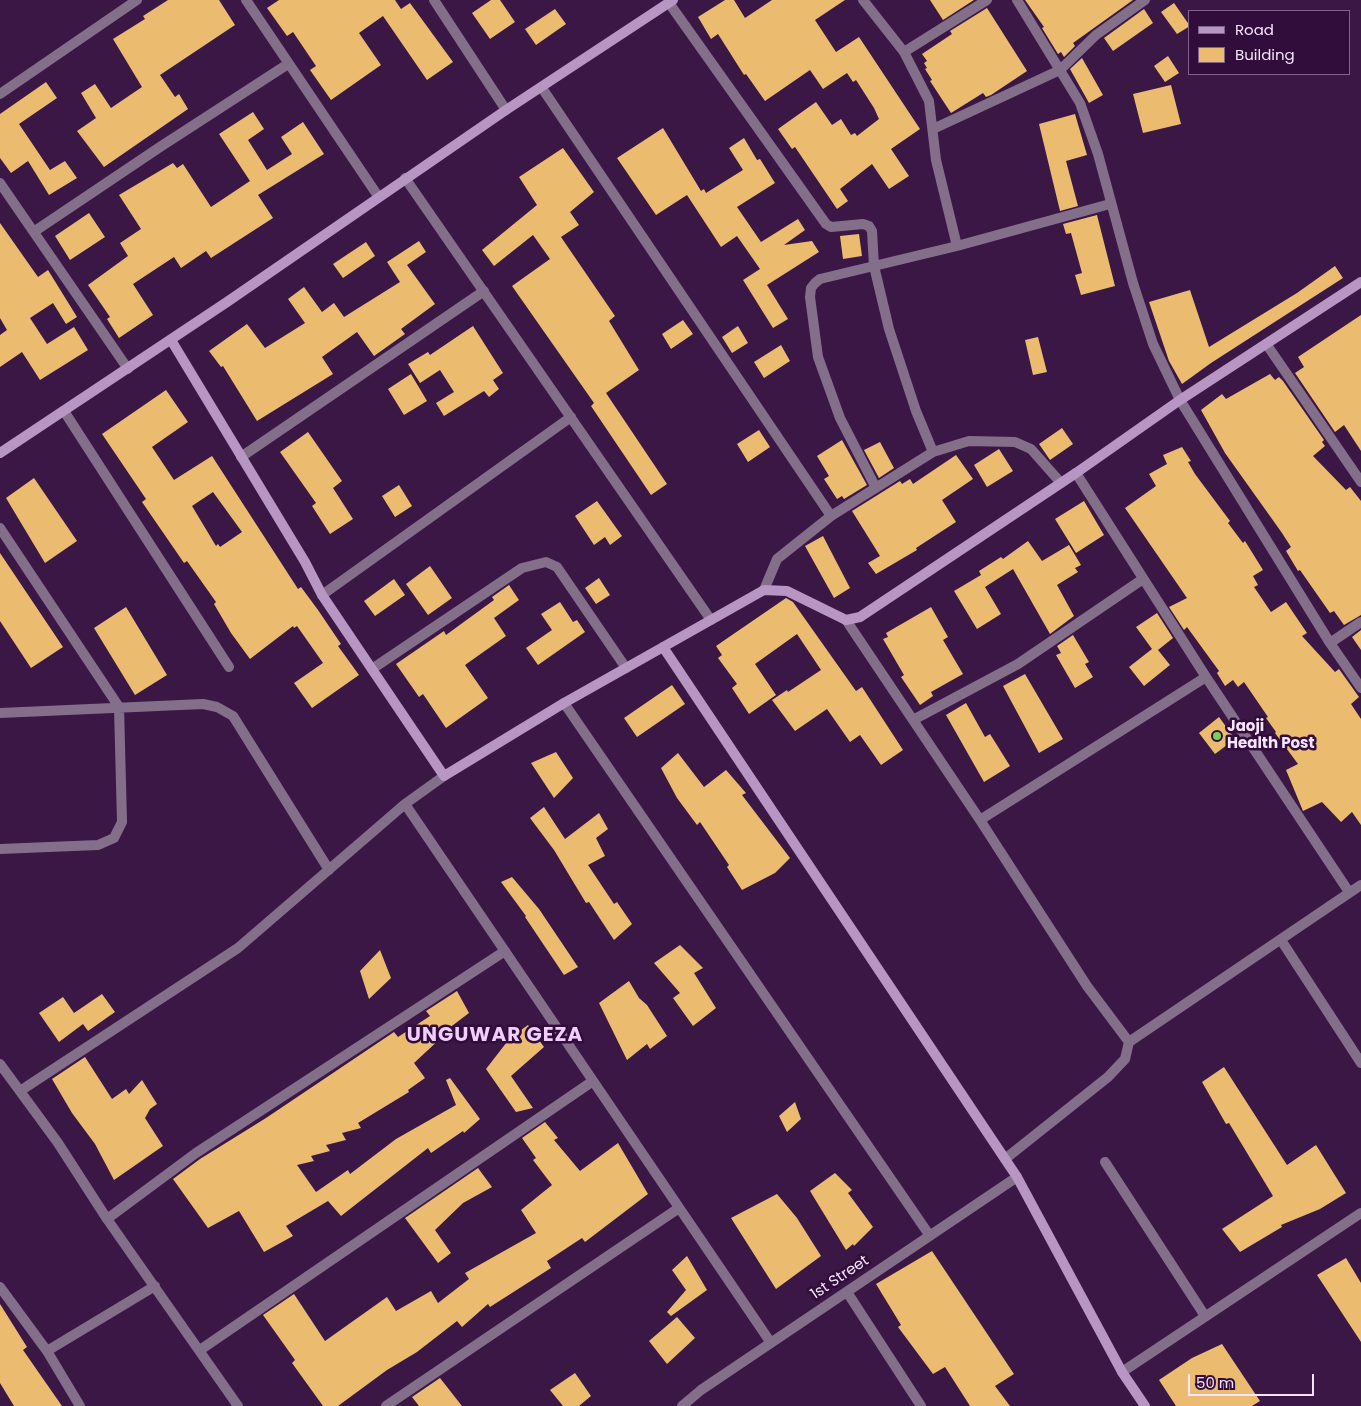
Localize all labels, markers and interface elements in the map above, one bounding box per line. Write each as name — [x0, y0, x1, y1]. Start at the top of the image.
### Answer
legend — [1188, 10, 1351, 75]
text: Road — [1235, 19, 1274, 40]
text: Building — [1235, 44, 1295, 65]
place label: Jaoji Health Post — [1227, 718, 1315, 753]
marker: Jaoji Health Post — [1211, 730, 1223, 742]
district label: UNGUWAR GEZA — [405, 1024, 585, 1048]
street label: 1st Street — [808, 1252, 872, 1304]
scale bar — [1191, 1364, 1317, 1396]
text: 50 m — [1196, 1372, 1234, 1393]

